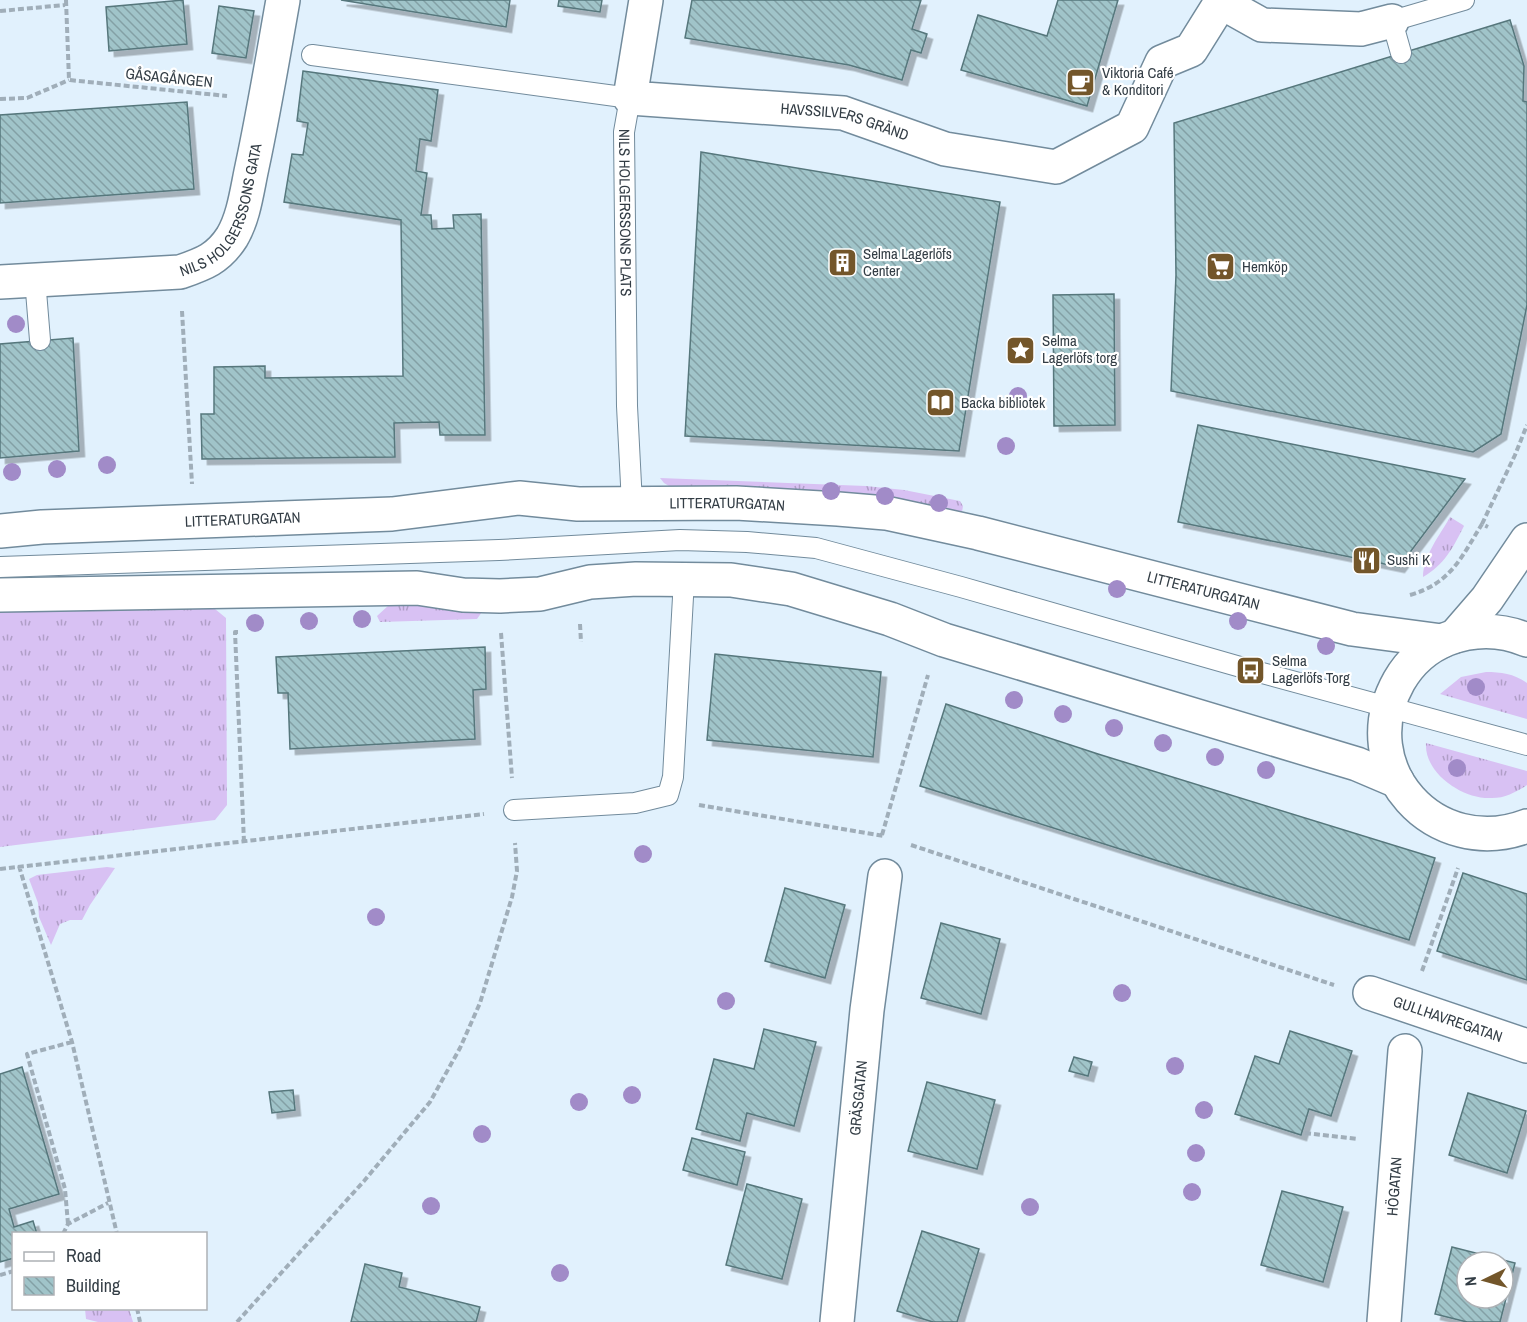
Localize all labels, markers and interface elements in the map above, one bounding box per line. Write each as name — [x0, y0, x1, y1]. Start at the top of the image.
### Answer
street label: GÅSAGÅNGEN — [124, 62, 214, 93]
place label: Viktoria Café & Konditori — [1102, 62, 1174, 100]
cafe icon: Viktoria Café & Konditori — [1065, 66, 1097, 98]
street label: HAVSSILVERS GRÄND — [780, 98, 912, 145]
street label: NILS HOLGERSSONS PLATS — [614, 129, 637, 296]
street label: NILS HOLGERSSONS GATA — [177, 141, 267, 281]
place label: Selma Lagerlöfs Center — [863, 243, 952, 281]
building icon: Selma Lagerlöfs Center — [826, 247, 858, 279]
supermarket icon: Hemköp — [1205, 251, 1237, 283]
place label: Hemköp — [1242, 256, 1288, 277]
place label: Selma Lagerlöfs torg — [1042, 330, 1117, 368]
place icon: Selma Lagerlöfs torg — [1005, 334, 1037, 366]
library icon: Backa bibliotek — [924, 387, 956, 419]
place label: Backa bibliotek — [961, 392, 1046, 413]
street label: LITTERATURGATAN — [669, 492, 786, 516]
street label: LITTERATURGATAN — [184, 506, 301, 532]
restaurant icon: Sushi K — [1350, 544, 1382, 576]
place label: Sushi K — [1387, 549, 1431, 570]
street label: LITTERATURGATAN — [1145, 566, 1262, 615]
place label: Selma Lagerlöfs Torg — [1272, 650, 1350, 688]
bus stop icon: Selma Lagerlöfs Torg — [1235, 654, 1267, 686]
street label: GULLHAVREGATAN — [1390, 991, 1505, 1047]
street label: GRÄSGATAN — [844, 1059, 872, 1137]
street label: HÖGATAN — [1381, 1156, 1407, 1217]
legend — [12, 1232, 207, 1310]
text: Road — [66, 1243, 101, 1268]
north arrow — [1455, 1250, 1515, 1310]
text: Building — [66, 1273, 121, 1298]
text: N — [1459, 1276, 1481, 1287]

